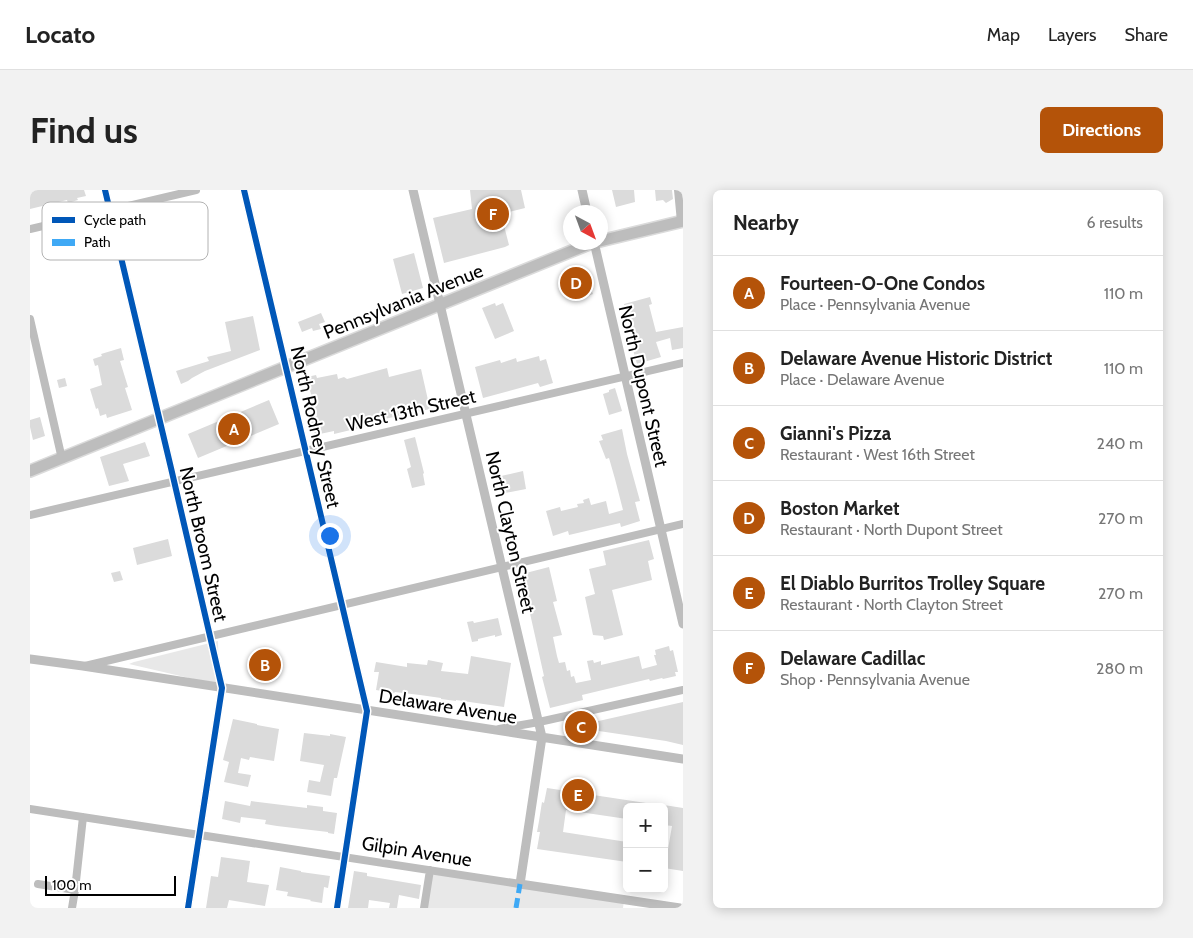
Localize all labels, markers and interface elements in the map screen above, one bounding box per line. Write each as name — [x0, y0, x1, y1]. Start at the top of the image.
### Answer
text: Locato — [25, 20, 95, 49]
text: Map — [987, 24, 1020, 46]
text: Layers — [1048, 24, 1097, 46]
text: Share — [1125, 24, 1168, 46]
button: Directions — [1040, 107, 1163, 153]
text: Find us — [30, 109, 138, 152]
pin: F — [477, 195, 509, 233]
legend — [42, 202, 208, 260]
north arrow — [563, 205, 608, 250]
text: Nearby — [733, 210, 799, 235]
text: Cycle path — [84, 211, 146, 229]
text: 6 results — [1087, 213, 1143, 232]
text: Path — [84, 233, 111, 251]
street label: Pennsylvania Avenue — [320, 259, 487, 344]
pin: D — [560, 264, 592, 302]
text: Fourteen-O-One Condos — [780, 272, 985, 295]
text: A — [744, 284, 754, 303]
text: 110 m — [1104, 284, 1143, 303]
text: Place · Pennsylvania Avenue — [780, 295, 970, 314]
street label: North Dupont Street — [614, 303, 673, 470]
street label: North Rodney Street — [286, 344, 345, 511]
text: Delaware Avenue Historic District — [780, 347, 1052, 370]
text: B — [744, 359, 754, 378]
text: 110 m — [1104, 359, 1143, 378]
text: Place · Delaware Avenue — [780, 370, 944, 389]
street label: West 13th Street — [344, 384, 478, 437]
pin: A — [218, 410, 250, 448]
text: Gianni's Pizza — [780, 422, 891, 445]
text: C — [744, 434, 754, 453]
text: 240 m — [1097, 434, 1143, 453]
text: Restaurant · West 16th Street — [780, 445, 975, 464]
street label: North Clayton Street — [481, 449, 540, 616]
street label: North Broom Street — [175, 464, 233, 624]
text: Boston Market — [780, 497, 899, 520]
text: D — [743, 509, 755, 528]
text: 270 m — [1098, 509, 1143, 528]
text: Restaurant · North Dupont Street — [780, 520, 1003, 539]
your location — [317, 523, 343, 549]
text: El Diablo Burritos Trolley Square — [780, 572, 1045, 595]
text: E — [744, 584, 754, 603]
text: 270 m — [1098, 584, 1143, 603]
text: Restaurant · North Clayton Street — [780, 595, 1003, 614]
pin: B — [249, 646, 281, 684]
text: Delaware Cadillac — [780, 647, 925, 670]
text: F — [745, 659, 753, 678]
text: 280 m — [1096, 659, 1143, 678]
text: Shop · Pennsylvania Avenue — [780, 670, 970, 689]
street label: Delaware Avenue — [377, 684, 519, 729]
pin: C — [565, 708, 597, 746]
pin: E — [562, 776, 594, 814]
map controls — [623, 803, 668, 893]
button: + — [623, 803, 668, 848]
street label: Gilpin Avenue — [360, 831, 474, 872]
button: − — [623, 848, 668, 893]
scale bar — [45, 873, 176, 896]
text: 100 m — [52, 876, 92, 894]

